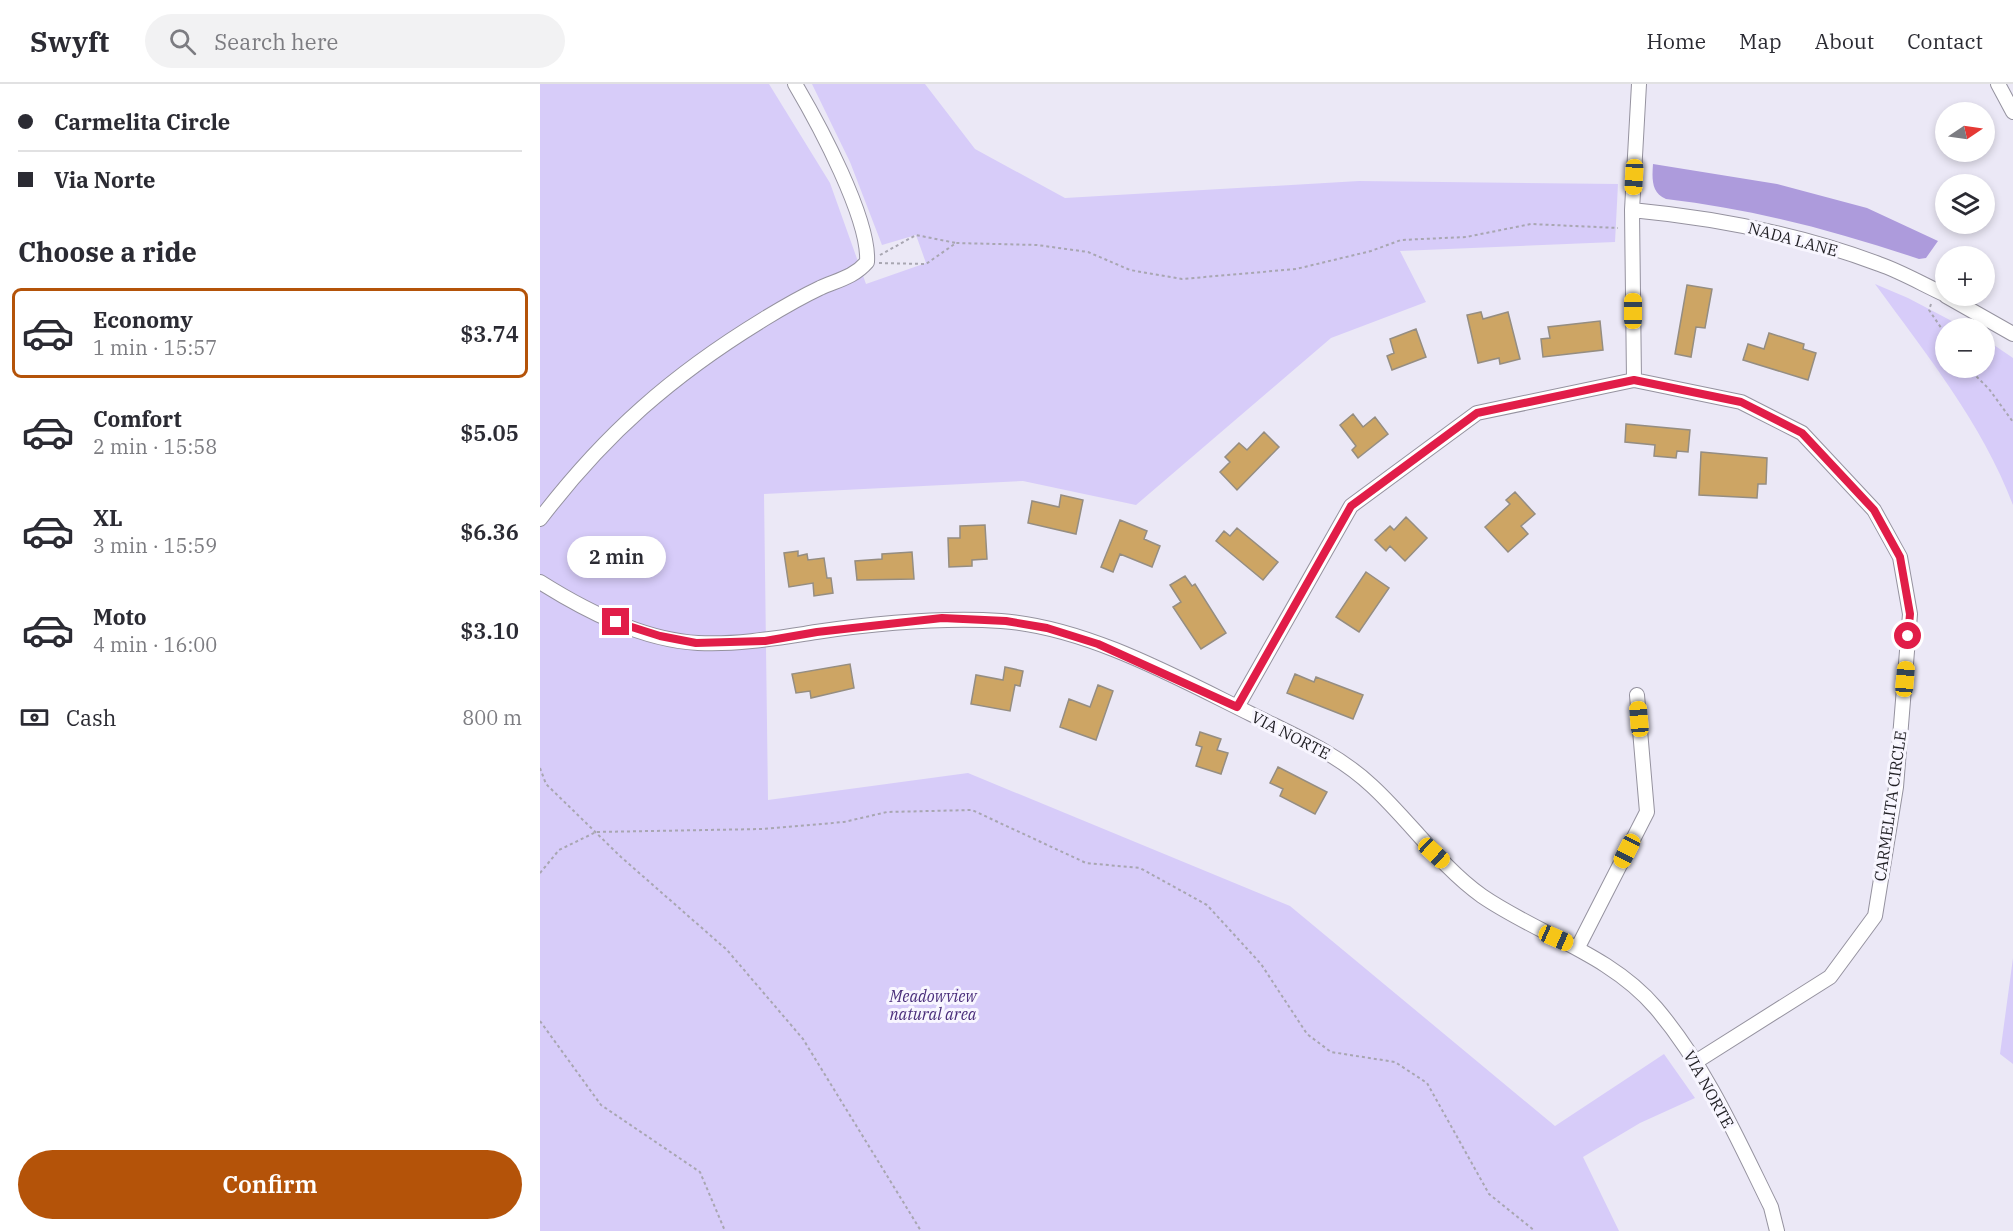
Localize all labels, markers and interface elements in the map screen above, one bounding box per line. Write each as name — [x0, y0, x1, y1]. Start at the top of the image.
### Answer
search box — [145, 14, 565, 68]
text: Swyft — [30, 23, 109, 60]
icon: search — [166, 25, 199, 58]
text: Search here — [214, 27, 338, 56]
text: Home — [1646, 27, 1706, 55]
text: Map — [1739, 27, 1782, 55]
text: About — [1815, 27, 1874, 55]
text: Contact — [1907, 27, 1983, 55]
north arrow — [1935, 102, 1995, 162]
map controls — [1935, 102, 1995, 378]
text: Carmelita Circle — [54, 107, 230, 136]
car — [1624, 159, 1644, 195]
text: Via Norte — [54, 165, 156, 194]
button: layers — [1935, 174, 1995, 234]
street label: NADA LANE — [1746, 217, 1840, 261]
text: Choose a ride — [18, 234, 197, 269]
button: + — [1935, 246, 1995, 306]
car — [1624, 293, 1642, 329]
text: Economy — [93, 305, 193, 334]
icon: car — [21, 306, 75, 360]
button: − — [1935, 318, 1995, 378]
text: $3.74 — [460, 319, 519, 348]
text: 1 min · 15:57 — [93, 334, 217, 361]
text: Comfort — [93, 404, 182, 433]
icon: car — [21, 405, 75, 459]
text: $5.05 — [460, 418, 519, 447]
text: 2 min · 15:58 — [93, 433, 217, 460]
text: XL — [93, 503, 123, 532]
icon: car — [21, 504, 75, 558]
text: $6.36 — [460, 517, 519, 546]
text: 3 min · 15:59 — [93, 532, 217, 559]
callout: 2 min — [566, 535, 665, 577]
text: 2 min — [589, 543, 644, 570]
text: Moto — [93, 602, 147, 631]
icon: car — [21, 603, 75, 657]
route end — [602, 608, 629, 635]
text: $3.10 — [460, 616, 519, 645]
route start — [1894, 622, 1921, 649]
text: 4 min · 16:00 — [93, 631, 217, 658]
car — [1894, 660, 1916, 698]
car — [1628, 700, 1650, 738]
icon: cash — [18, 701, 51, 734]
text: Cash — [66, 703, 117, 732]
text: 800 m — [462, 704, 522, 731]
street label: VIA NORTE — [1248, 707, 1334, 763]
street label: CARMELITA CIRCLE — [1870, 729, 1910, 883]
car — [1611, 831, 1643, 871]
car — [1415, 834, 1453, 872]
car — [1536, 922, 1576, 954]
park label: Meadowview natural area — [888, 986, 978, 1024]
street label: VIA NORTE — [1679, 1047, 1739, 1131]
button: Confirm — [18, 1150, 522, 1219]

